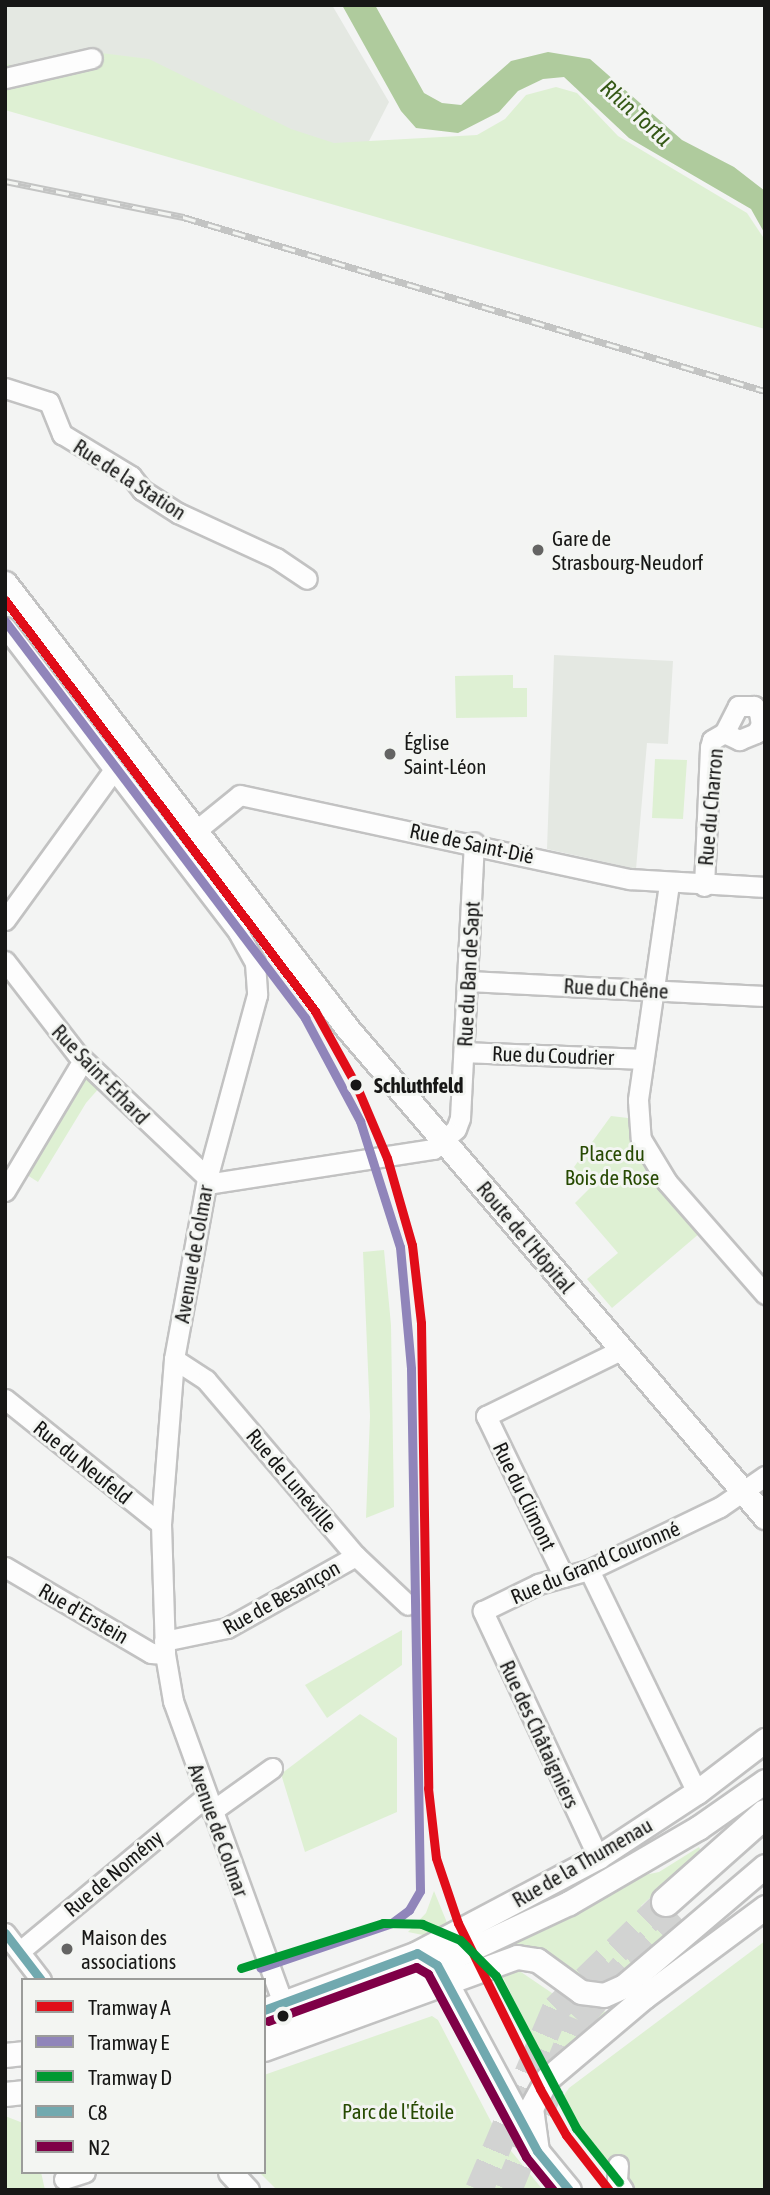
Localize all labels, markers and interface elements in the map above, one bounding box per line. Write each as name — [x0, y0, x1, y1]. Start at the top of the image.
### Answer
water label: Rhin Tortu — [595, 74, 677, 152]
street label: Rue de la Station — [69, 433, 191, 525]
place label: Gare de Strasbourg-Neudorf — [552, 525, 703, 575]
marker: Gare de Strasbourg-Neudorf — [530, 542, 546, 558]
place label: Église Saint-Léon — [404, 729, 487, 779]
marker: Église Saint-Léon — [382, 746, 398, 762]
street label: Rue du Charron — [692, 747, 728, 867]
street label: Rue de Saint-Dié — [408, 818, 536, 868]
street label: Rue du Ban de Sapt — [452, 901, 484, 1047]
street label: Rue du Chêne — [563, 973, 669, 1003]
street label: Rue Saint-Erhard — [47, 1019, 155, 1129]
street label: Rue du Coudrier — [491, 1040, 615, 1070]
place label: Schluthfeld — [374, 1072, 463, 1098]
marker: Schluthfeld — [345, 1074, 367, 1096]
park label: Place du Bois de Rose — [565, 1140, 659, 1190]
street label: Route de l'Hôpital — [472, 1176, 580, 1298]
street label: Avenue de Colmar — [168, 1183, 218, 1325]
street label: Rue du Neufeld — [29, 1415, 137, 1509]
street label: Rue de Lunéville — [241, 1423, 343, 1537]
street label: Rue du Climont — [488, 1438, 562, 1554]
street label: Rue du Grand Couronné — [507, 1515, 683, 1609]
street label: Rue de Besançon — [218, 1554, 344, 1640]
street label: Rue d'Erstein — [35, 1577, 133, 1649]
street label: Rue des Châtaigniers — [495, 1656, 585, 1812]
street label: Avenue de Colmar — [183, 1760, 255, 1900]
street label: Rue de la Thumenau — [508, 1812, 656, 1912]
street label: Rue de Nomény — [58, 1824, 168, 1922]
place label: Maison des associations — [81, 1924, 176, 1974]
marker: Maison des associations — [59, 1941, 75, 1957]
legend — [21, 1978, 266, 2174]
text: Tramway A — [88, 1995, 171, 2019]
unlabelled marker — [276, 2009, 290, 2023]
text: Tramway E — [88, 2030, 169, 2054]
text: Tramway D — [88, 2065, 172, 2089]
park label: Parc de l'Étoile — [342, 2098, 454, 2124]
text: C8 — [88, 2100, 107, 2124]
text: N2 — [88, 2135, 110, 2159]

